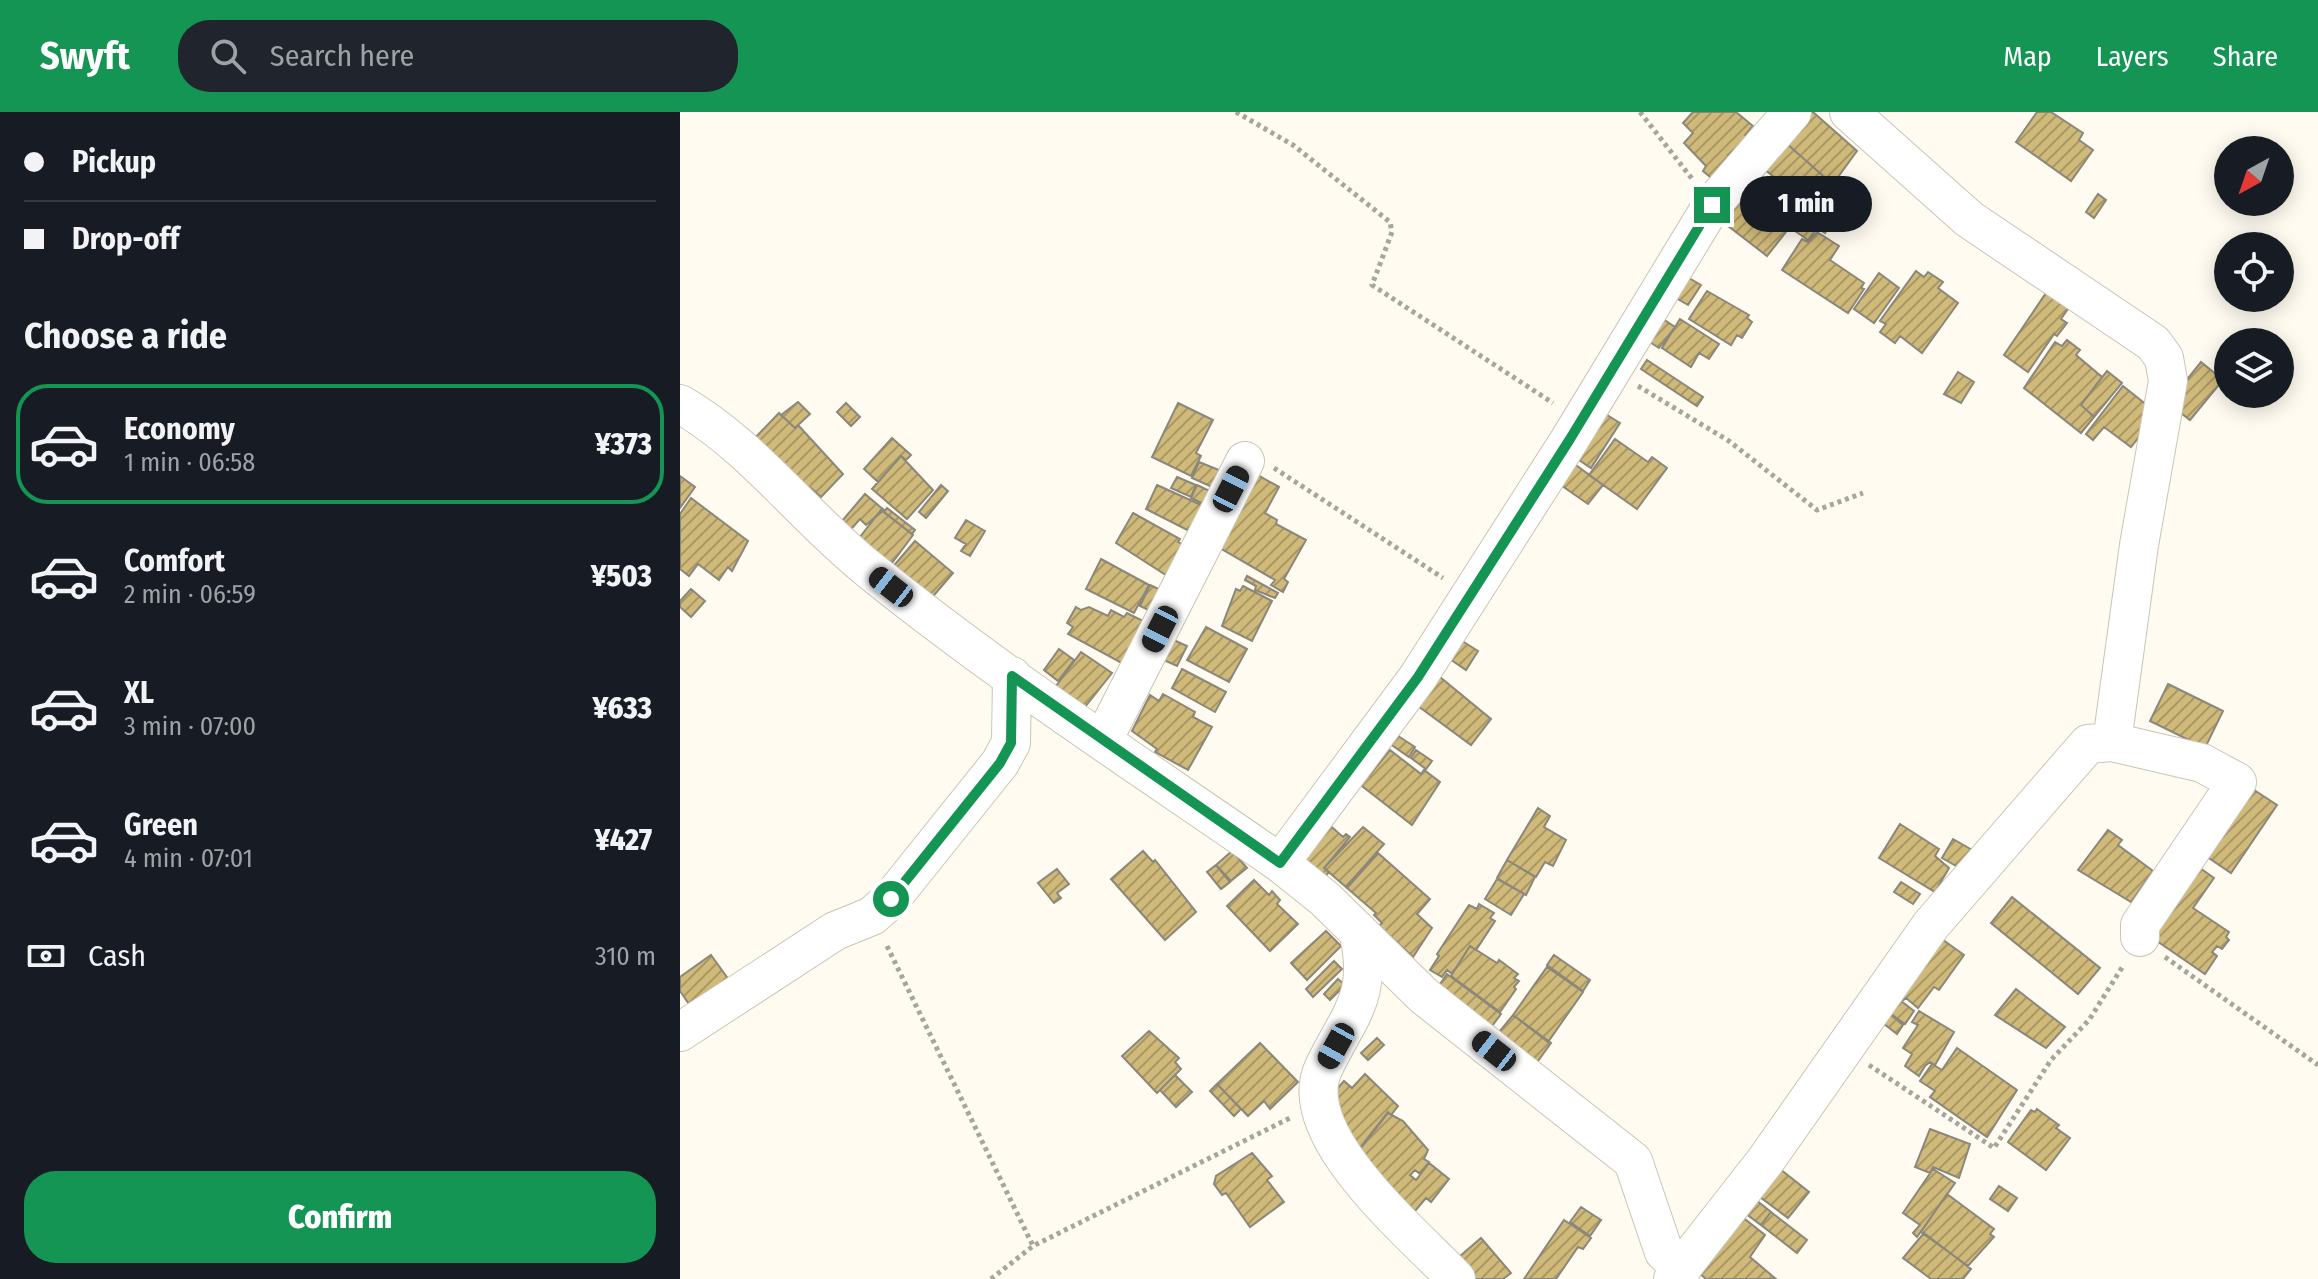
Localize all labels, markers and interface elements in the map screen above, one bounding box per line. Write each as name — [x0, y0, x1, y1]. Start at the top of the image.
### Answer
search box — [178, 20, 738, 92]
text: Swyft — [40, 33, 130, 79]
icon: search — [206, 34, 250, 78]
text: Search here — [270, 38, 414, 74]
text: Map — [2003, 40, 2052, 73]
text: Layers — [2096, 40, 2169, 73]
text: Share — [2213, 40, 2278, 73]
north arrow — [2214, 136, 2294, 216]
map controls — [2214, 136, 2294, 408]
text: Pickup — [72, 144, 156, 180]
callout: 1 min — [1740, 177, 1872, 233]
route end — [1694, 187, 1730, 223]
text: 1 min — [1778, 188, 1834, 219]
text: Drop-off — [72, 221, 179, 257]
button: locate — [2214, 232, 2294, 312]
text: Choose a ride — [24, 314, 227, 358]
button: layers — [2214, 328, 2294, 408]
icon: car — [28, 408, 100, 480]
text: Economy — [124, 411, 235, 447]
text: ¥373 — [595, 426, 652, 462]
text: 1 min · 06:58 — [124, 447, 255, 478]
car — [1209, 462, 1253, 516]
icon: car — [28, 540, 100, 612]
text: Comfort — [124, 543, 225, 579]
text: ¥503 — [591, 558, 652, 594]
car — [865, 563, 917, 611]
text: 2 min · 06:59 — [124, 579, 256, 610]
car — [1138, 602, 1182, 656]
icon: car — [28, 672, 100, 744]
text: XL — [124, 675, 154, 711]
text: ¥633 — [593, 690, 652, 726]
text: 3 min · 07:00 — [124, 711, 256, 742]
icon: car — [28, 804, 100, 876]
text: Green — [124, 807, 198, 843]
text: ¥427 — [594, 822, 652, 858]
text: 4 min · 07:01 — [124, 843, 253, 874]
route start — [873, 881, 909, 917]
icon: cash — [24, 934, 68, 978]
text: Cash — [88, 938, 146, 974]
text: 310 m — [595, 941, 656, 972]
car — [1314, 1019, 1358, 1073]
car — [1468, 1027, 1520, 1075]
button: Confirm — [24, 1171, 656, 1263]

